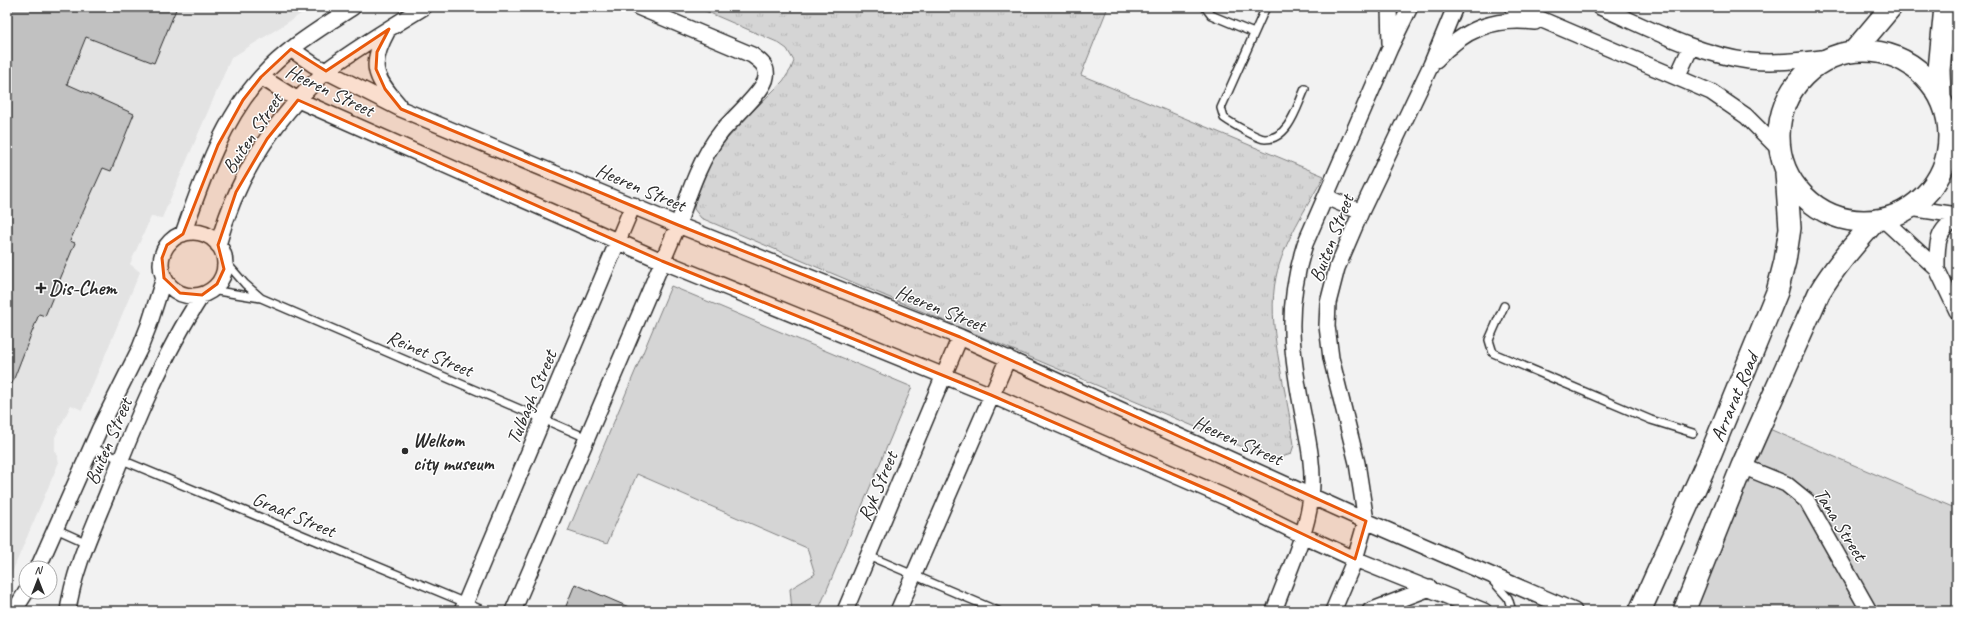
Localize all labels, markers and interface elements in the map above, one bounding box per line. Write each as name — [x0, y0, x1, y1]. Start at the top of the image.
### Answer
street label: Heeren Street — [282, 58, 380, 124]
street label: Buiten Street — [216, 86, 290, 178]
street label: Heeren Street — [592, 157, 692, 218]
street label: Buiten Street — [1303, 189, 1360, 285]
place label: Dis-Chem — [49, 276, 118, 301]
street label: Heeren Street — [892, 279, 992, 339]
marker: Dis-Chem — [36, 283, 46, 293]
street label: Reinet Street — [383, 324, 479, 384]
street label: Tulbagh Street — [501, 344, 563, 448]
street label: Arrarat Road — [1705, 346, 1766, 445]
street label: Buiten Street — [79, 392, 139, 488]
street label: Heeren Street — [1189, 410, 1288, 472]
place label: Welkom city museum — [413, 428, 495, 476]
street label: Ryk Street — [852, 445, 904, 525]
marker: Welkom city museum — [400, 446, 410, 456]
street label: Tana Street — [1808, 483, 1874, 567]
street label: Graaf Street — [249, 486, 341, 544]
north arrow — [18, 560, 58, 600]
text: N — [35, 563, 44, 577]

